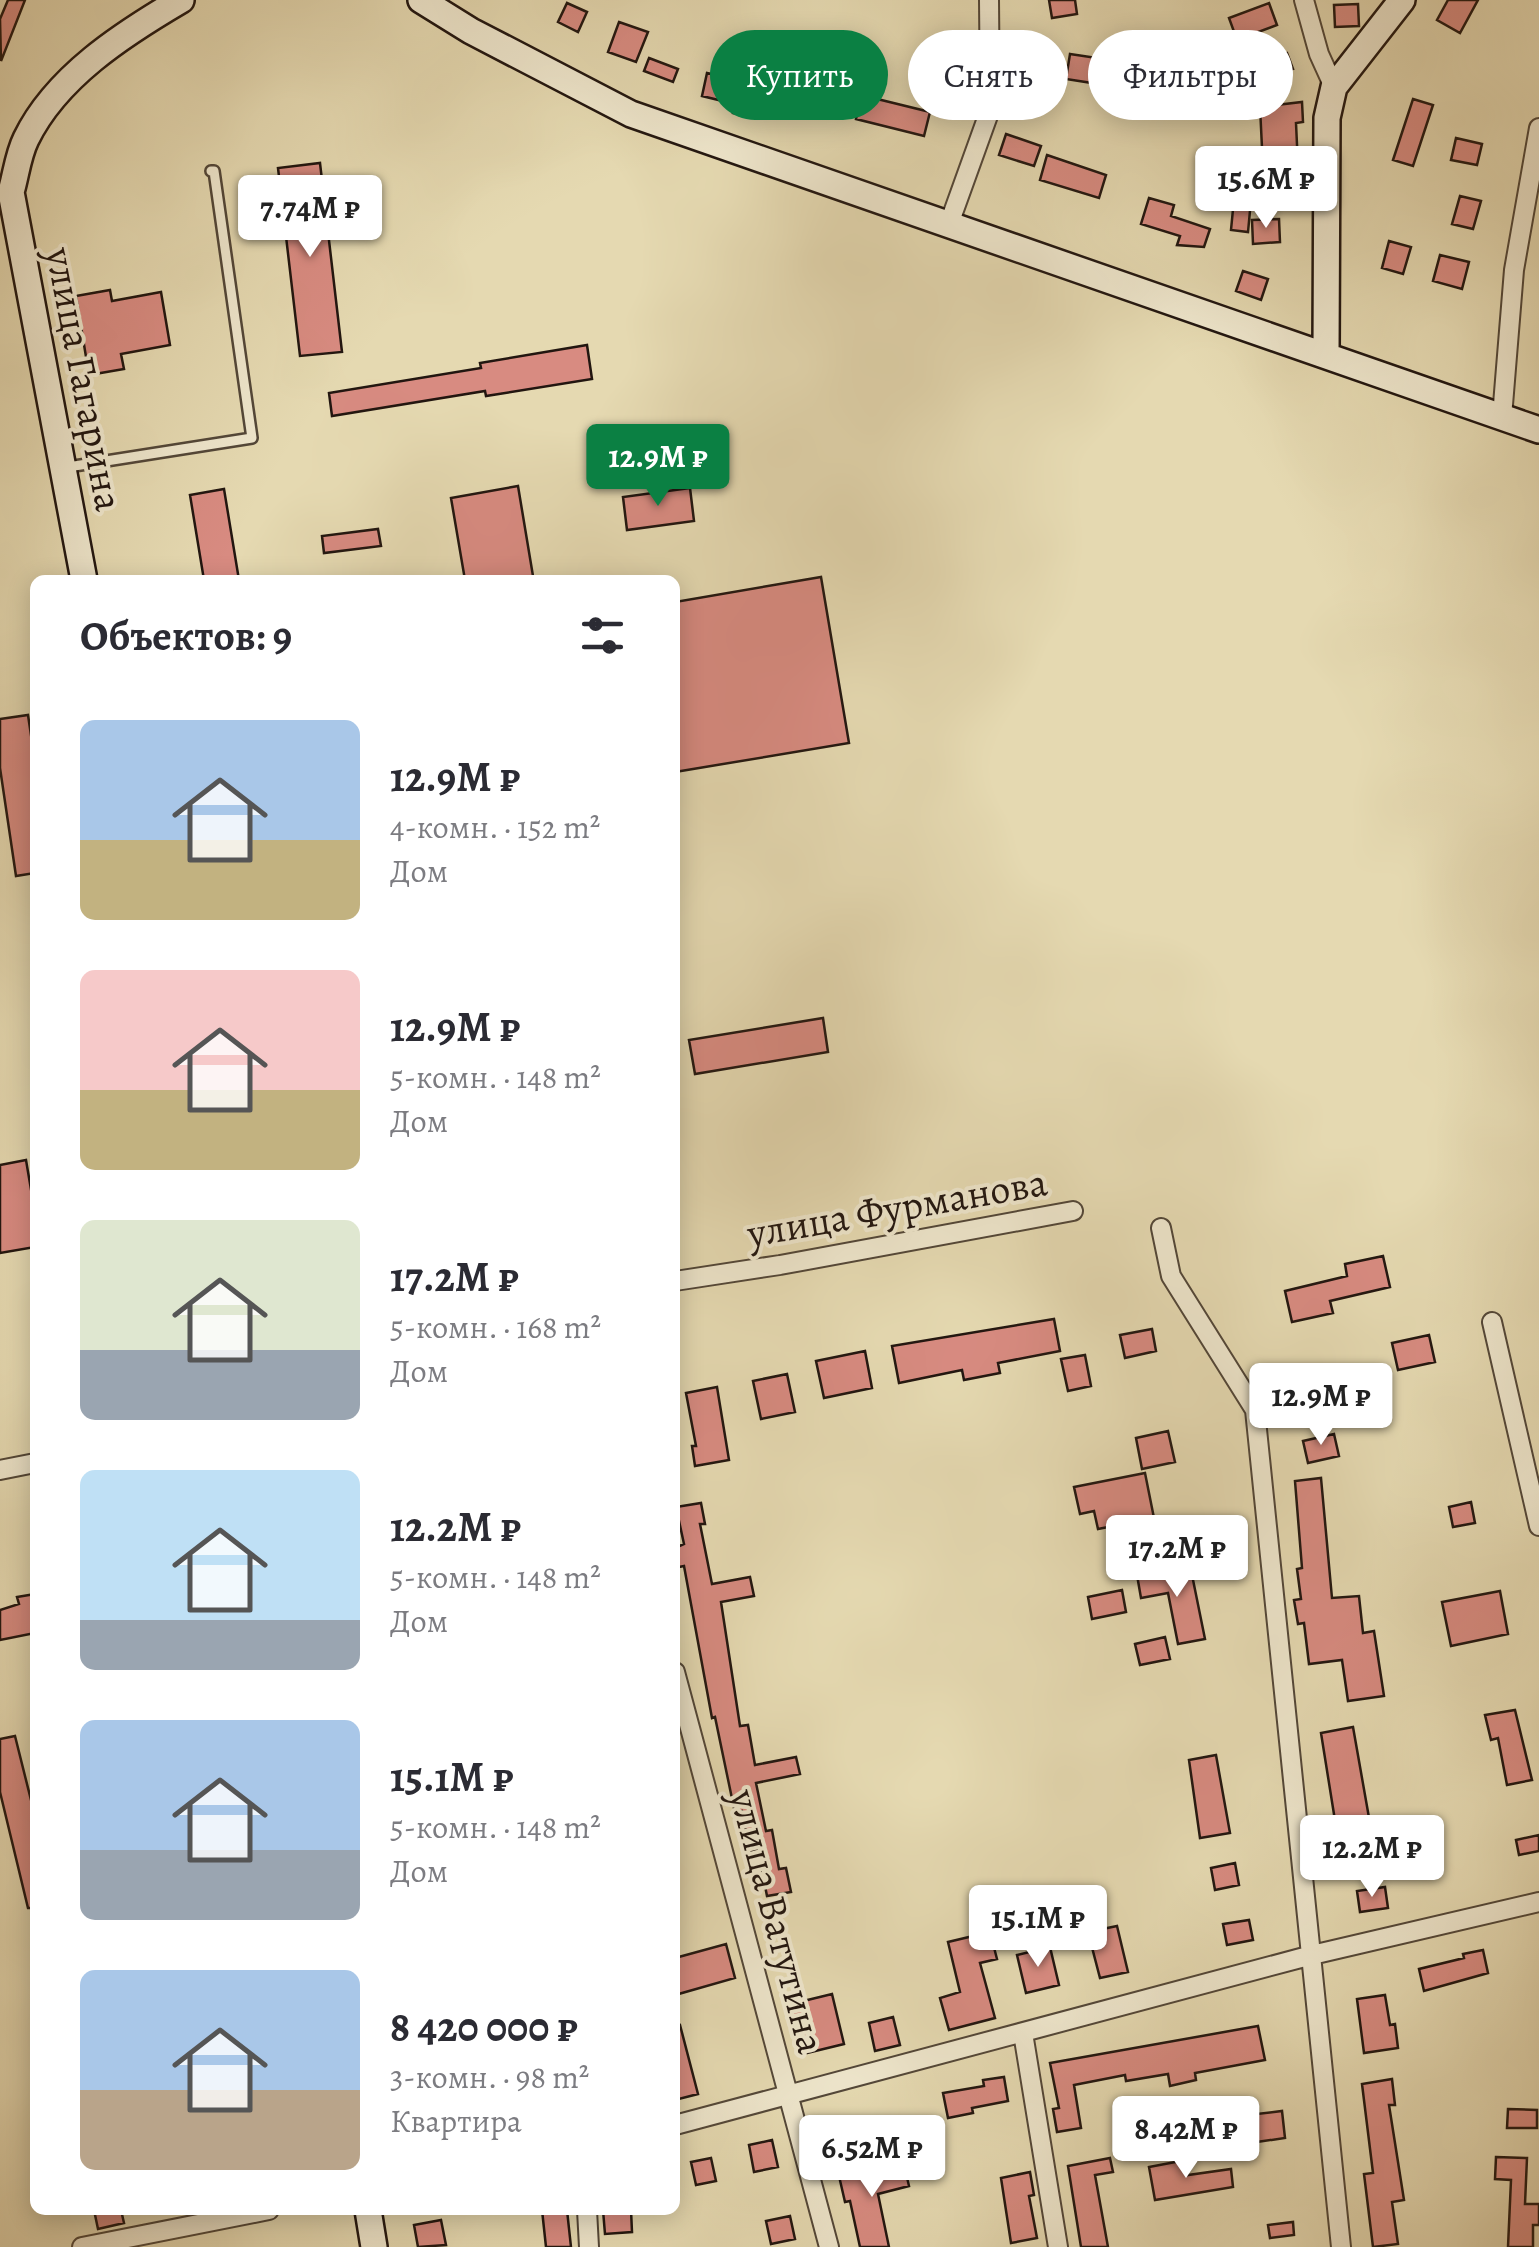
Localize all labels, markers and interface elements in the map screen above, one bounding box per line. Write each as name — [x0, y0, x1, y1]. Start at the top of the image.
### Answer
chip: Купить — [710, 30, 888, 120]
chip: Снять — [908, 30, 1068, 120]
chip: Фильтры — [1088, 30, 1293, 120]
pin: 15.6M ₽ — [1174, 146, 1358, 231]
text: 15.6M ₽ — [1217, 156, 1315, 200]
pin: 7.74M ₽ — [218, 175, 402, 260]
text: 7.74M ₽ — [260, 185, 360, 229]
street label: улица Гагарина — [32, 242, 137, 516]
pin: 12.9M ₽ — [566, 424, 750, 509]
text: 12.9M ₽ — [608, 434, 708, 478]
text: Объектов: 9 — [80, 607, 292, 664]
icon: filters — [575, 608, 630, 663]
text: 12.9M ₽ — [390, 748, 520, 805]
icon: home — [160, 760, 280, 880]
text: 4-комн. · 152 m² — [390, 805, 600, 849]
text: Дом — [390, 849, 448, 893]
text: 12.9M ₽ — [390, 998, 520, 1055]
icon: home — [160, 1010, 280, 1130]
text: 5-комн. · 148 m² — [390, 1055, 601, 1099]
text: Дом — [390, 1099, 448, 1143]
street label: улица Фурманова — [742, 1154, 1052, 1261]
text: 17.2M ₽ — [390, 1248, 519, 1305]
icon: home — [160, 1260, 280, 1380]
text: 5-комн. · 168 m² — [390, 1305, 601, 1349]
text: Дом — [390, 1349, 448, 1393]
pin: 12.9M ₽ — [1229, 1363, 1413, 1448]
text: 12.9M ₽ — [1271, 1373, 1371, 1417]
text: 12.2M ₽ — [390, 1498, 521, 1555]
icon: home — [160, 1510, 280, 1630]
pin: 17.2M ₽ — [1085, 1515, 1269, 1600]
text: 17.2M ₽ — [1128, 1525, 1226, 1569]
text: 5-комн. · 148 m² — [390, 1555, 601, 1599]
text: Дом — [390, 1599, 448, 1643]
text: 15.1M ₽ — [390, 1748, 514, 1805]
icon: home — [160, 1760, 280, 1880]
street label: улица Ватутина — [716, 1782, 839, 2060]
text: 5-комн. · 148 m² — [390, 1805, 601, 1849]
pin: 12.2M ₽ — [1280, 1815, 1464, 1900]
text: 12.2M ₽ — [1322, 1825, 1422, 1869]
text: Дом — [390, 1849, 448, 1893]
pin: 15.1M ₽ — [946, 1885, 1130, 1970]
text: 15.1M ₽ — [991, 1895, 1085, 1939]
text: 8 420 000 ₽ — [390, 1998, 578, 2055]
icon: home — [160, 2010, 280, 2130]
text: 3-комн. · 98 m² — [390, 2055, 589, 2099]
pin: 8.42M ₽ — [1094, 2096, 1278, 2181]
text: Квартира — [390, 2099, 522, 2143]
text: 8.42M ₽ — [1134, 2106, 1238, 2150]
pin: 6.52M ₽ — [780, 2115, 964, 2200]
text: 6.52M ₽ — [821, 2125, 923, 2169]

